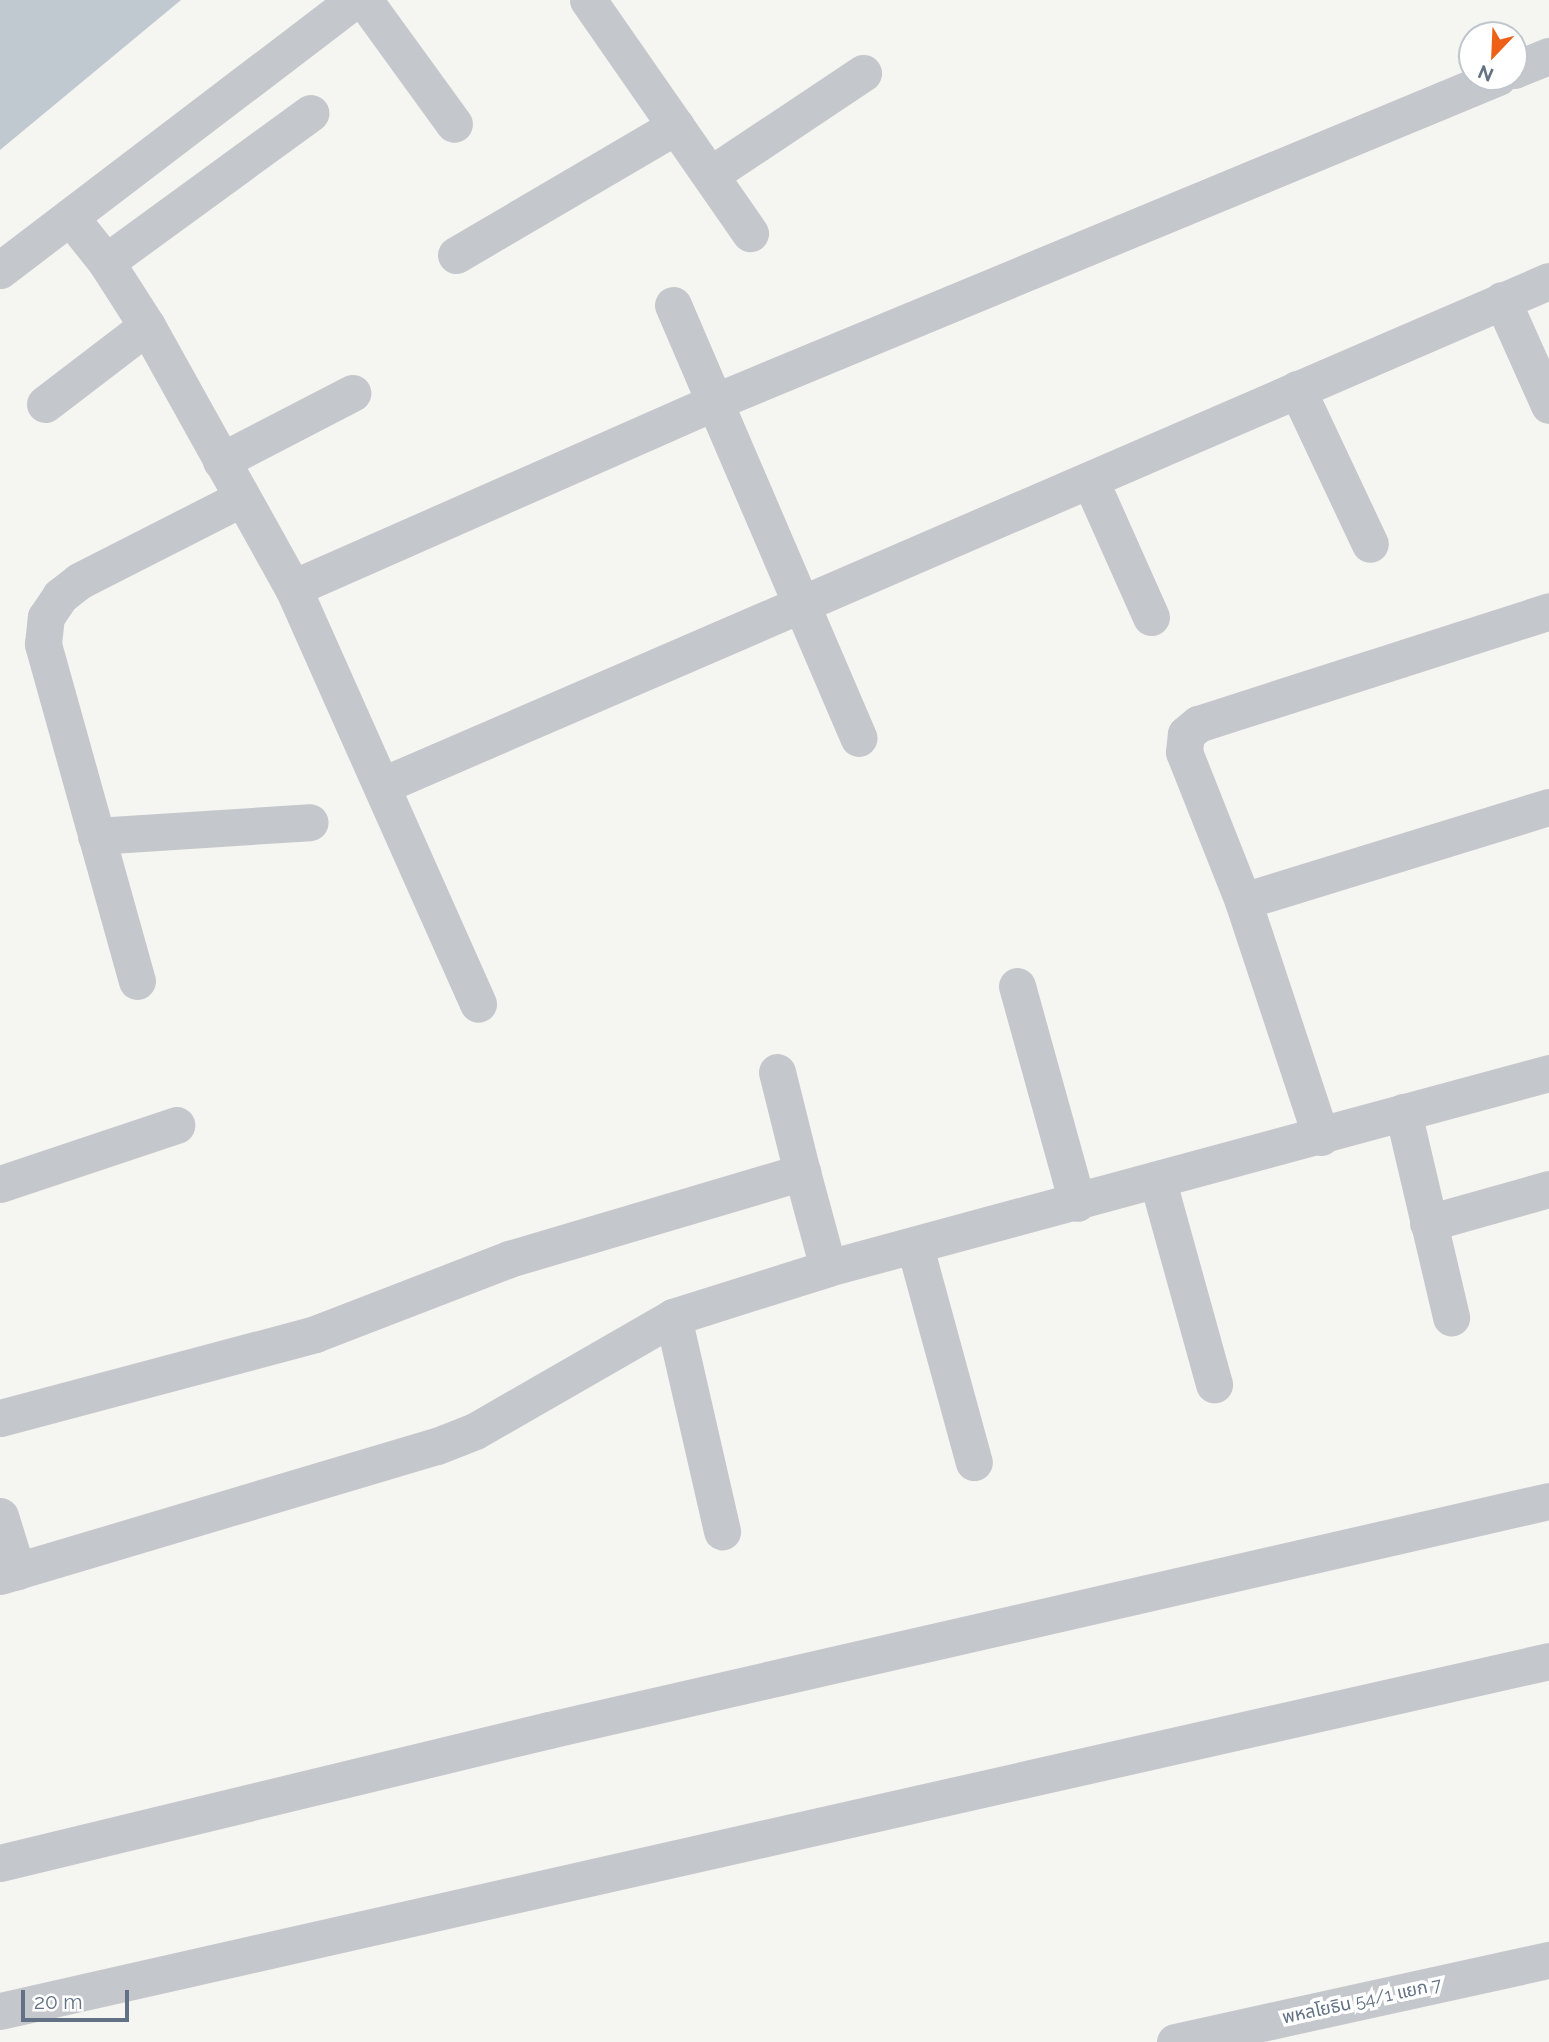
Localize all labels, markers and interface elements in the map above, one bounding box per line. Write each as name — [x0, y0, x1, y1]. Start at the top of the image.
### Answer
north arrow — [1458, 21, 1528, 91]
text: N — [1475, 61, 1497, 86]
street label: พหลโยธิน 54/1 แยก 7 — [1280, 1974, 1444, 2028]
scale bar — [24, 1976, 133, 2020]
text: 20 m — [34, 1989, 82, 2014]

